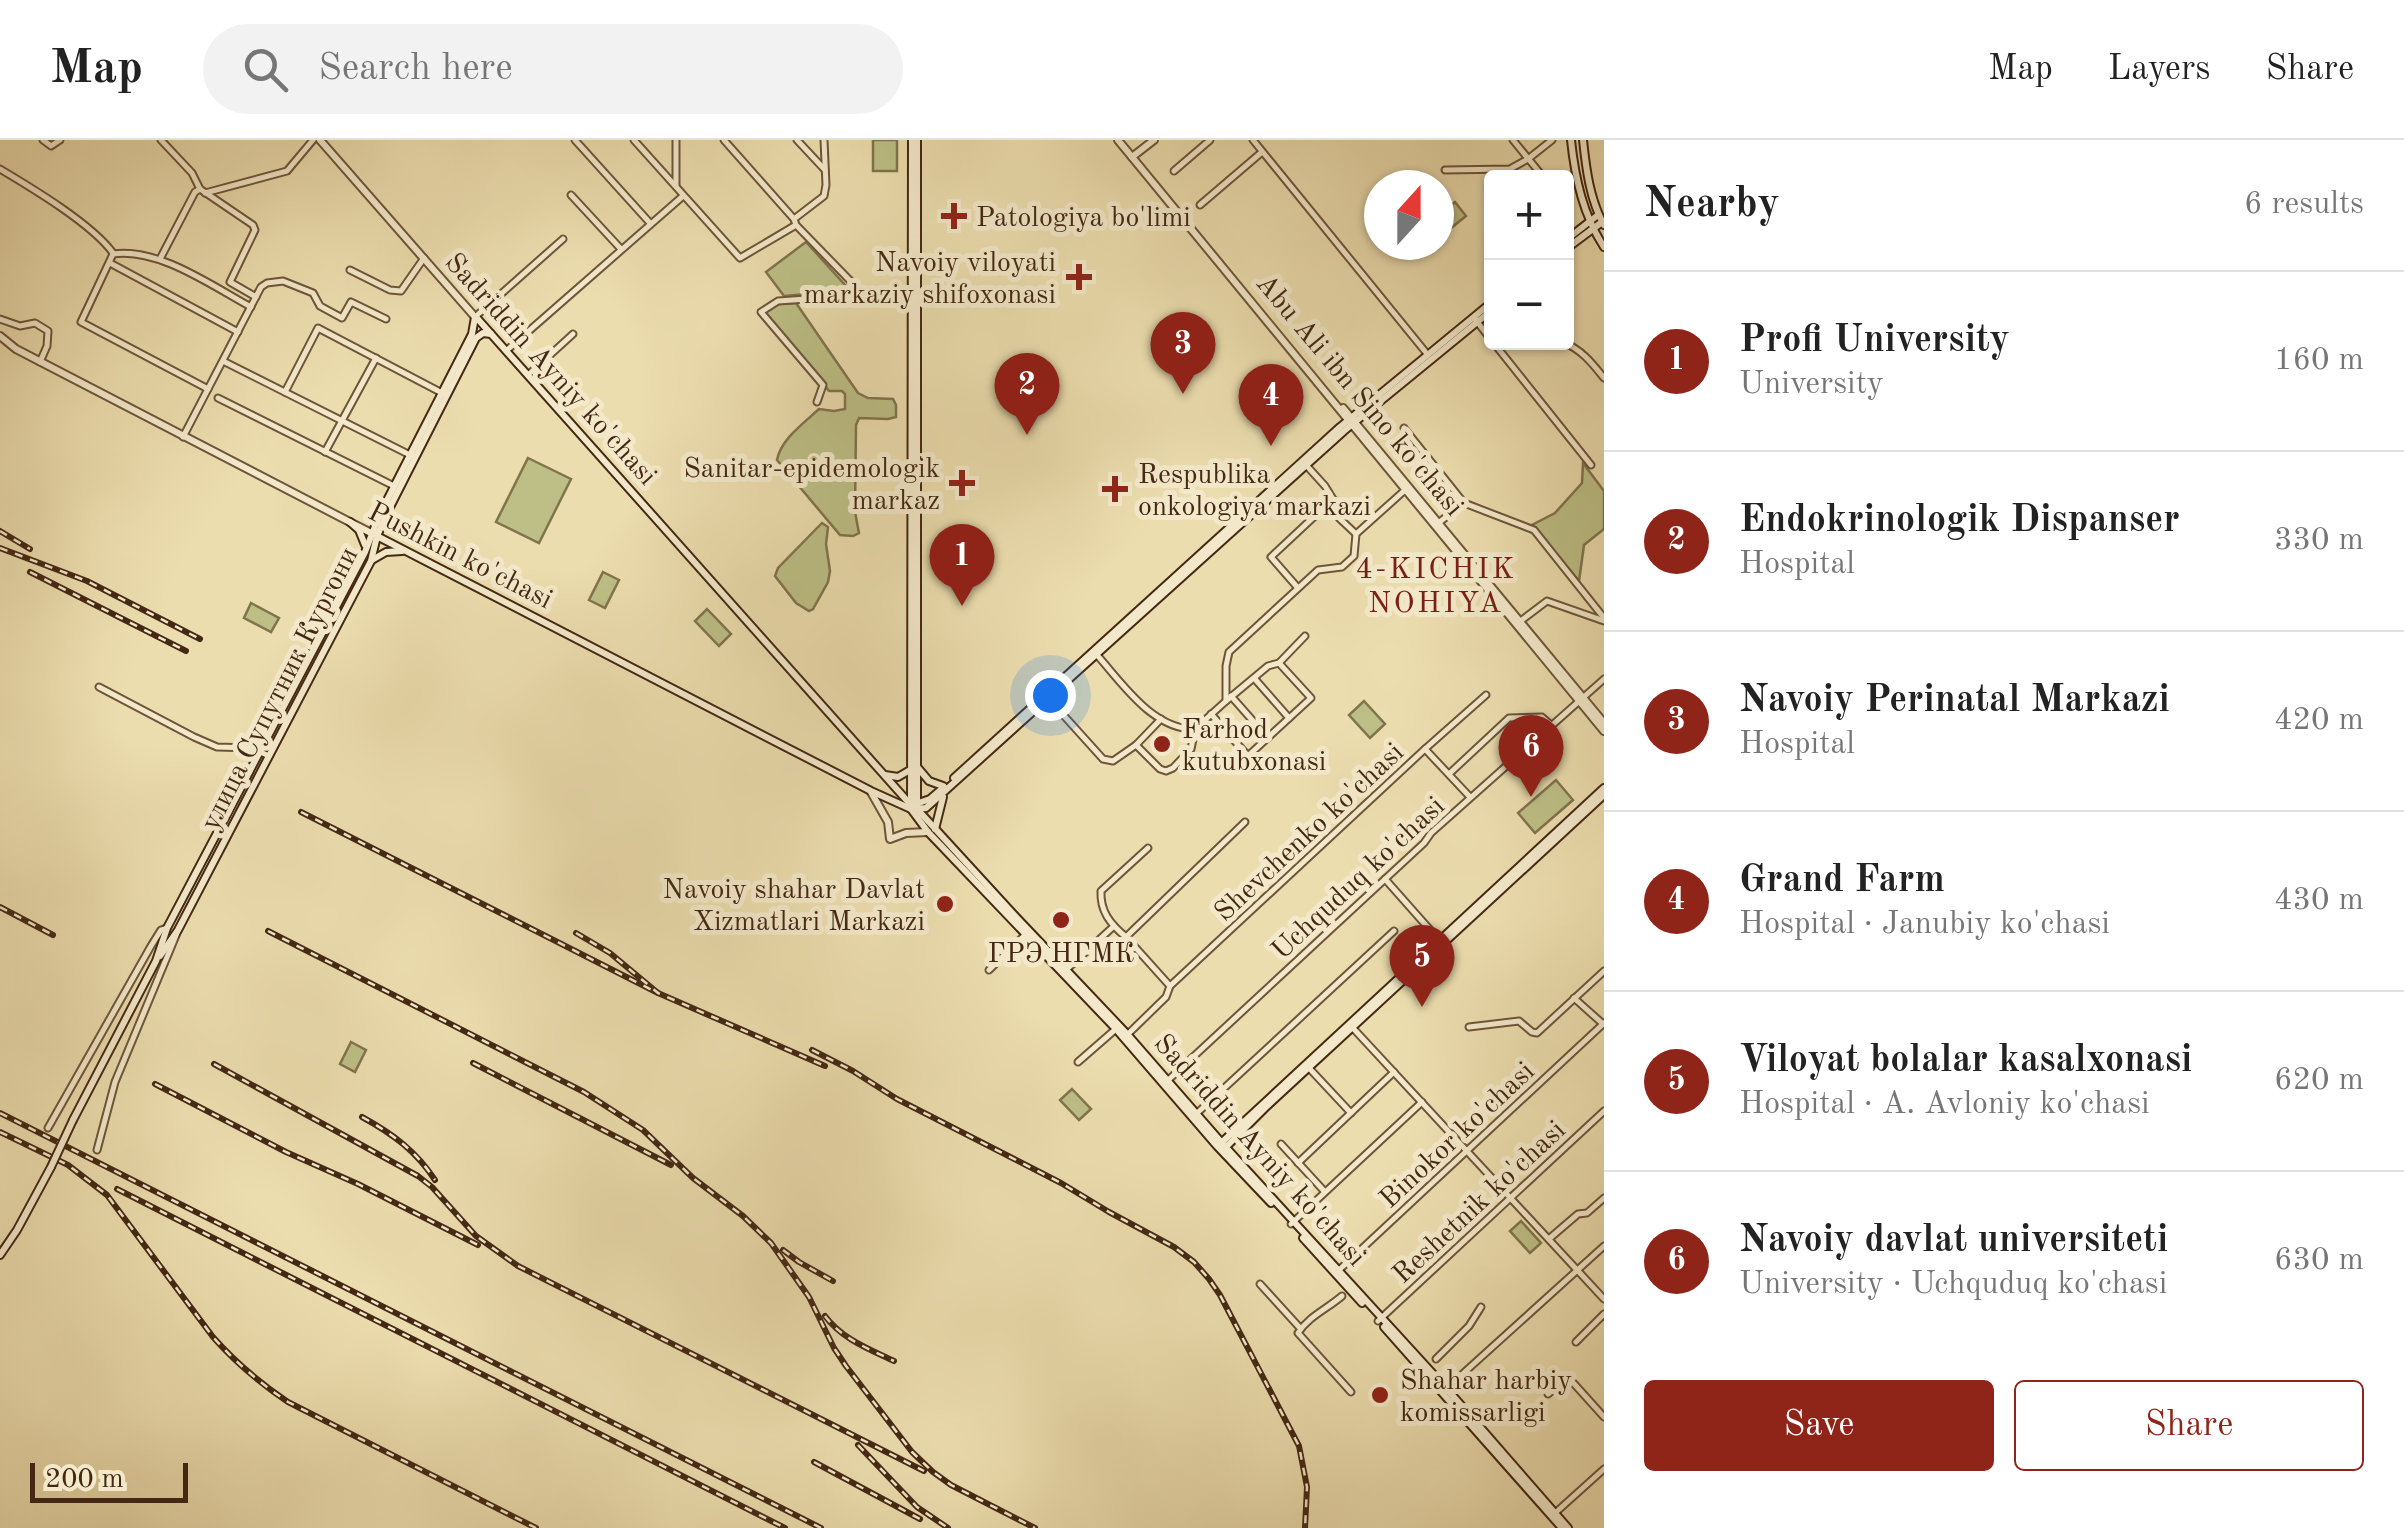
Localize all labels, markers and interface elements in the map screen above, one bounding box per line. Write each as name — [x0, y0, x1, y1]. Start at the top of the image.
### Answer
search box — [203, 24, 903, 114]
icon: search — [238, 42, 293, 97]
text: Map — [50, 45, 143, 93]
text: Search here — [318, 50, 513, 88]
text: Map — [1988, 52, 2053, 87]
text: Layers — [2108, 52, 2211, 87]
text: Share — [2266, 52, 2354, 87]
north arrow — [1364, 170, 1454, 260]
map controls — [1484, 170, 1574, 350]
button: + — [1484, 170, 1574, 260]
text: Nearby — [1644, 184, 1780, 226]
text: 6 results — [2244, 189, 2364, 221]
marker: Patologiya bo'limi — [941, 203, 967, 229]
place label: Patologiya bo'limi — [976, 205, 1191, 233]
street label: Sadriddin Ayniy ko'chasi — [439, 249, 661, 491]
place label: Navoiy viloyati markaziy shifoxonasi — [804, 250, 1056, 310]
button: − — [1484, 260, 1574, 350]
marker: Navoiy viloyati markaziy shifoxonasi — [1066, 264, 1092, 290]
street label: Abu Ali ibn Sino ko'chasi — [1250, 270, 1468, 522]
pin: 3 — [1150, 312, 1216, 394]
text: Profi University — [1739, 322, 2010, 360]
text: 1 — [1667, 345, 1686, 377]
text: 160 m — [2274, 345, 2364, 377]
pin: 2 — [994, 352, 1060, 435]
pin: 4 — [1238, 364, 1304, 446]
text: University — [1739, 369, 1884, 401]
place label: Sanitar-epidemologik markaz — [683, 456, 940, 516]
place label: Respublika onkologiya markazi — [1138, 462, 1371, 522]
marker: Sanitar-epidemologik markaz — [949, 470, 975, 496]
marker: Respublika onkologiya markazi — [1102, 476, 1128, 502]
street label: Pushkin ko'chasi — [363, 498, 556, 615]
text: Endokrinologik Dispanser — [1739, 502, 2180, 540]
pin: 1 — [930, 524, 994, 606]
text: 2 — [1667, 525, 1686, 557]
text: 330 m — [2274, 525, 2364, 557]
street label: улица Супутник Кургони — [197, 543, 364, 835]
text: Hospital — [1739, 549, 1855, 581]
district label: 4-KICHIK NOHIYA — [1355, 555, 1517, 619]
your location — [1025, 670, 1076, 721]
text: Navoiy Perinatal Markazi — [1739, 682, 2170, 720]
text: 3 — [1667, 705, 1686, 737]
text: 420 m — [2274, 705, 2364, 737]
pin: 6 — [1498, 714, 1564, 797]
place label: Farhod kutubxonasi — [1182, 717, 1326, 777]
text: Hospital — [1739, 729, 1855, 761]
marker: Farhod kutubxonasi — [1151, 733, 1173, 755]
street label: Shevchenko ko'chasi — [1210, 739, 1410, 928]
street label: Uchquduq ko'chasi — [1267, 792, 1451, 966]
text: Grand Farm — [1739, 862, 1945, 900]
place label: Navoiy shahar Davlat Xizmatlari Markazi — [662, 877, 925, 937]
text: 4 — [1667, 885, 1686, 917]
text: 430 m — [2274, 885, 2364, 917]
marker: Navoiy shahar Davlat Xizmatlari Markazi — [934, 893, 956, 915]
marker: ГРЭ НГМК — [1050, 909, 1072, 931]
text: Hospital · Janubiy ko'chasi — [1739, 909, 2110, 941]
pin: 5 — [1390, 924, 1454, 1007]
place label: ГРЭ НГМК — [987, 941, 1135, 969]
street label: Sadriddin Ayniy ko'chasi — [1148, 1030, 1370, 1272]
text: Viloyat bolalar kasalxonasi — [1739, 1042, 2192, 1080]
street label: Binokor ko'chasi — [1375, 1058, 1541, 1215]
text: 5 — [1667, 1065, 1686, 1097]
text: 620 m — [2274, 1065, 2364, 1097]
text: Hospital · A. Avloniy ko'chasi — [1739, 1089, 2150, 1121]
street label: Reshetnik ko'chasi — [1389, 1116, 1572, 1290]
text: Navoiy davlat universiteti — [1739, 1222, 2168, 1260]
text: 6 — [1667, 1245, 1686, 1277]
text: 630 m — [2274, 1245, 2364, 1277]
text: University · Uchquduq ko'chasi — [1739, 1269, 2167, 1301]
place label: Shahar harbiy komissarligi — [1400, 1368, 1572, 1428]
button: Save — [1644, 1380, 1994, 1471]
button: Share — [2014, 1380, 2364, 1471]
marker: Shahar harbiy komissarligi — [1369, 1384, 1391, 1406]
scale bar — [30, 1458, 188, 1502]
text: 200 m — [45, 1466, 124, 1494]

